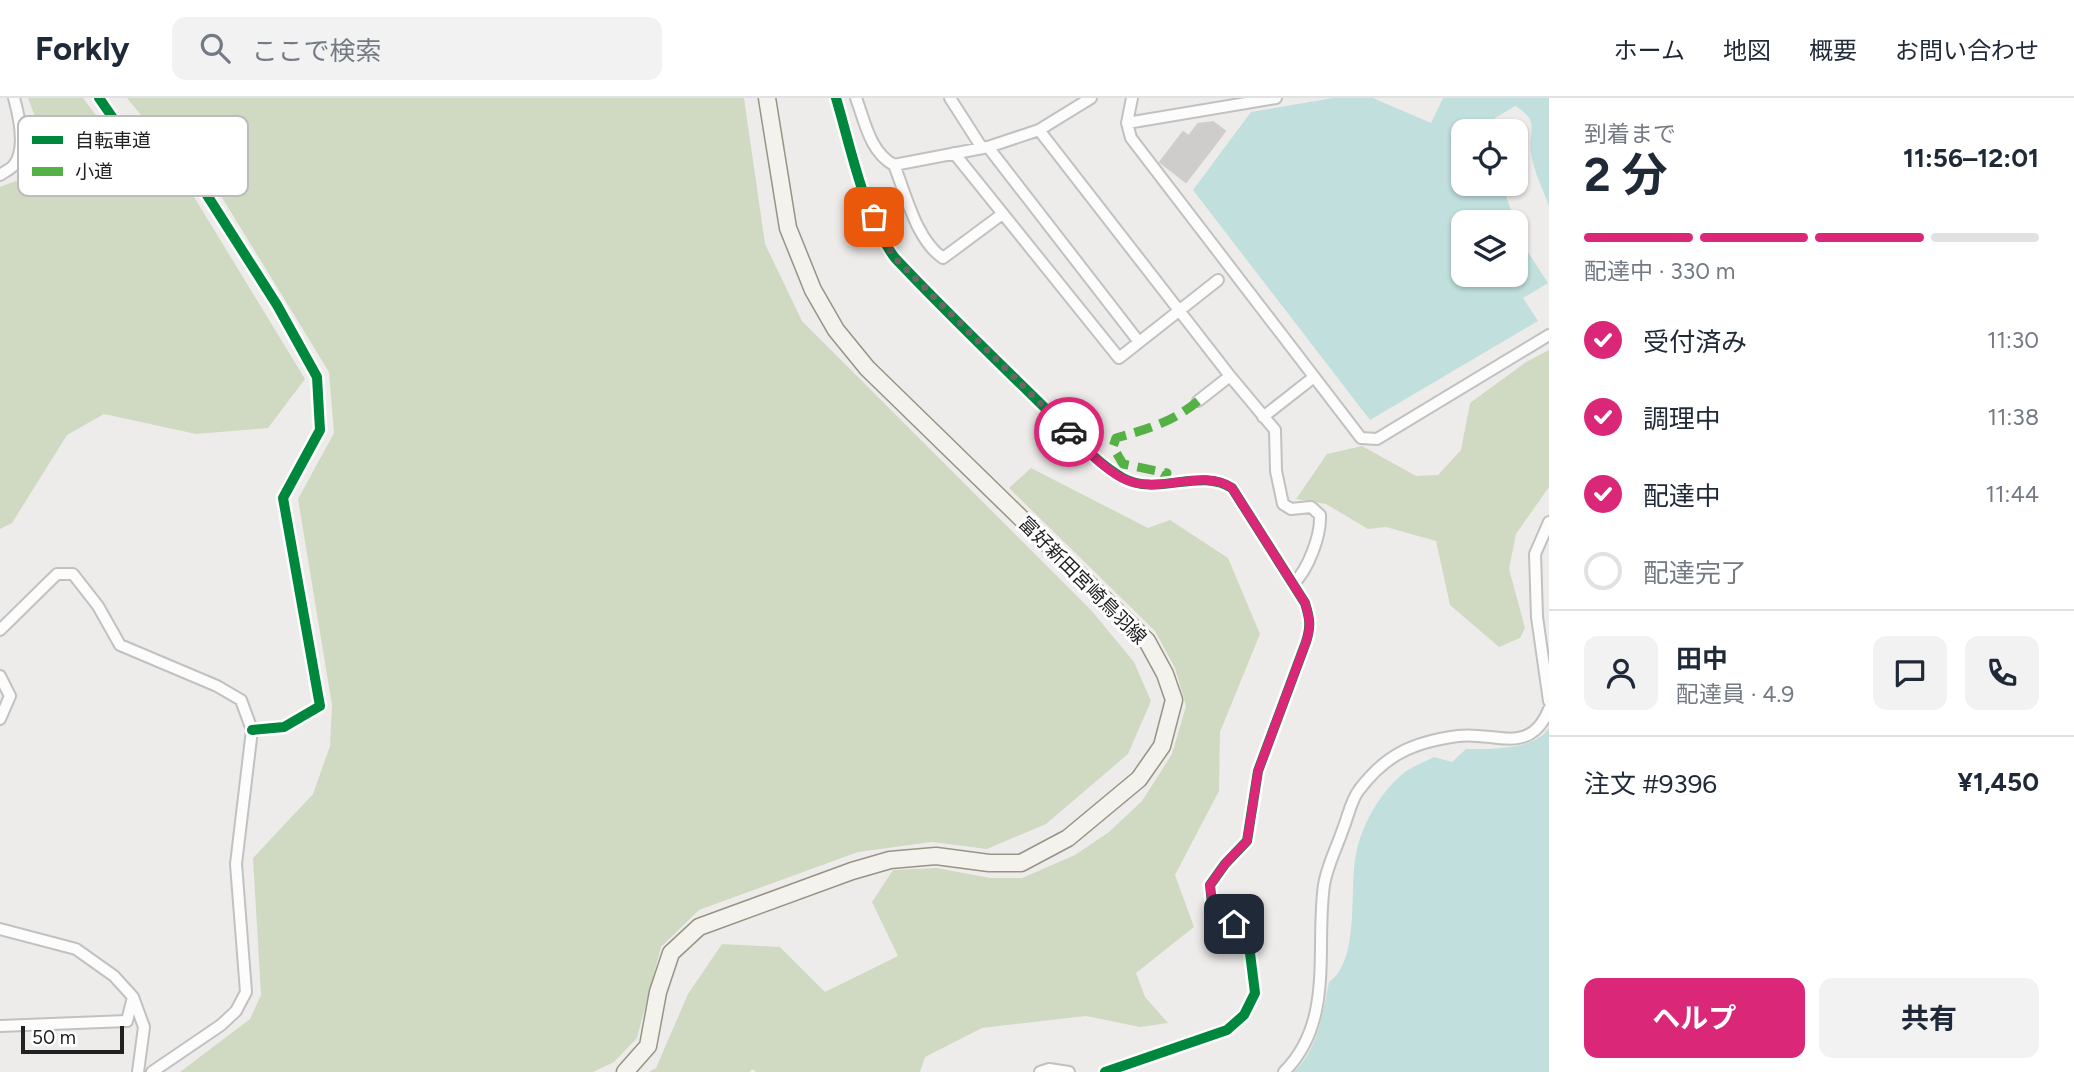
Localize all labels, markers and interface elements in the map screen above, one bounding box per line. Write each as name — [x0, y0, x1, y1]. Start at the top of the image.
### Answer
search box — [172, 17, 662, 80]
text: Forkly — [35, 29, 130, 68]
icon: search — [196, 29, 234, 67]
text: ここで検索 — [252, 35, 382, 67]
text: ホーム — [1614, 36, 1685, 65]
text: 地図 — [1723, 36, 1771, 65]
text: 概要 — [1809, 36, 1857, 65]
text: お問い合わせ — [1895, 36, 2039, 65]
legend — [18, 116, 248, 196]
map controls — [1451, 119, 1528, 287]
button: locate — [1451, 119, 1528, 196]
text: 到着まで — [1584, 120, 1676, 148]
text: 自転車道 — [75, 129, 151, 152]
text: 11:56–12:01 — [1903, 142, 2039, 174]
text: 2 分 — [1584, 147, 1668, 203]
text: 小道 — [75, 160, 113, 183]
pin — [844, 187, 904, 247]
icon: bag — [855, 198, 893, 236]
button: layers — [1451, 210, 1528, 287]
text: 配達中 · 330 m — [1584, 257, 1735, 285]
icon: check — [1584, 321, 1622, 359]
text: 受付済み — [1643, 326, 1747, 358]
text: 11:30 — [1987, 326, 2039, 354]
courier — [1034, 397, 1104, 467]
icon: check — [1584, 398, 1622, 436]
text: 調理中 — [1643, 403, 1721, 435]
text: 11:38 — [1988, 403, 2039, 431]
icon: car — [1050, 413, 1088, 451]
icon: check — [1584, 475, 1622, 513]
text: 配達中 — [1643, 480, 1721, 512]
text: 11:44 — [1986, 480, 2039, 508]
street label: 富好新田宮崎鳥羽線 — [1014, 512, 1151, 649]
text: 配達完了 — [1643, 557, 1747, 589]
button: person — [1584, 636, 1658, 710]
button: chat — [1873, 636, 1947, 710]
button: phone — [1965, 636, 2039, 710]
text: 田中 — [1676, 643, 1728, 675]
text: 配達員 · 4.9 — [1676, 680, 1794, 708]
text: ¥1,450 — [1957, 766, 2039, 798]
text: 注文 #9396 — [1584, 768, 1717, 800]
pin — [1204, 894, 1264, 954]
icon: home — [1215, 905, 1253, 943]
button: ヘルプ — [1584, 978, 1805, 1058]
button: 共有 — [1819, 978, 2039, 1058]
scale bar — [21, 1023, 124, 1055]
text: 50 m — [32, 1026, 76, 1049]

